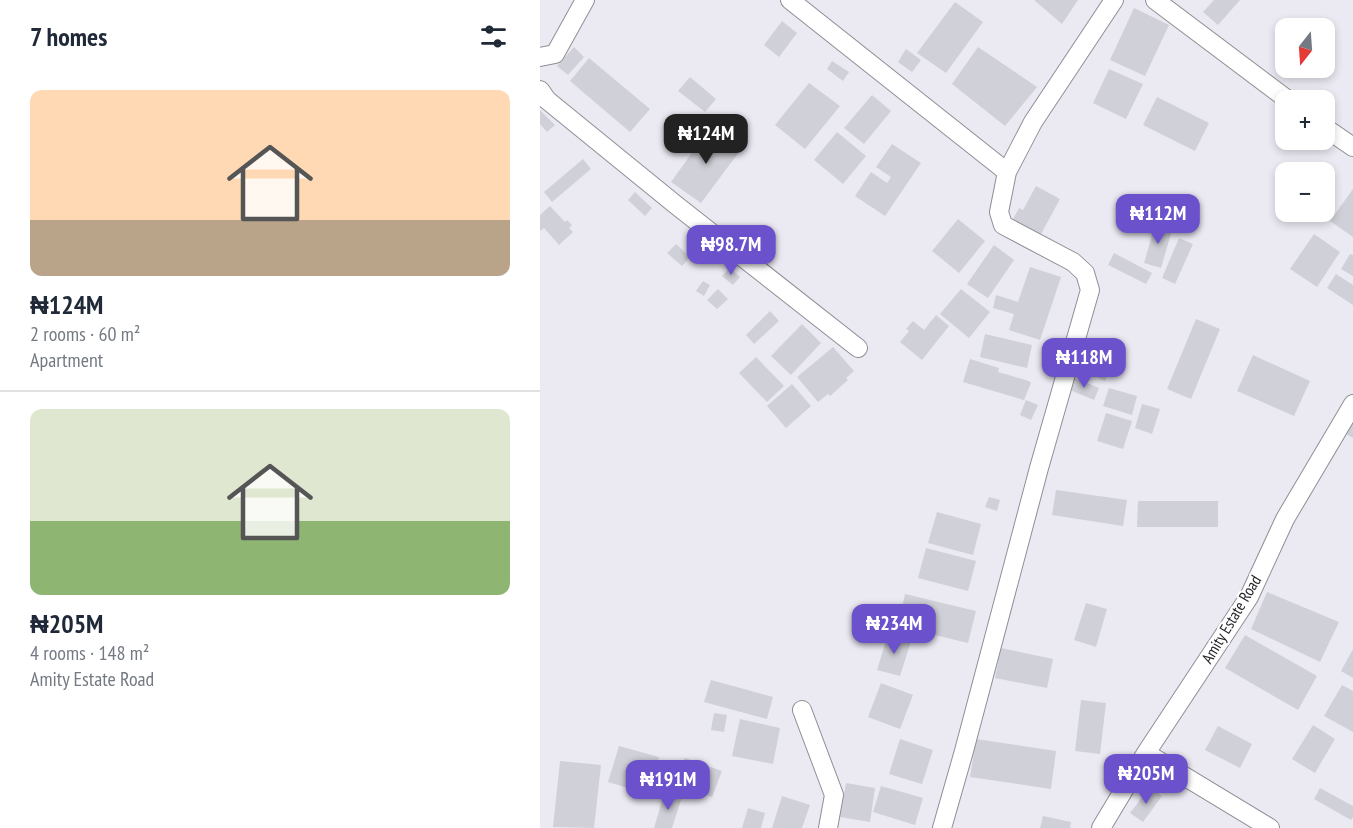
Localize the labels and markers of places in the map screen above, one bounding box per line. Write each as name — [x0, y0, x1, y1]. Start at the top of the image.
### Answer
pin: ₦124M — [664, 114, 748, 165]
pin: ₦112M — [1116, 194, 1200, 245]
pin: ₦98.7M — [682, 225, 780, 276]
pin: ₦118M — [1042, 338, 1126, 389]
pin: ₦234M — [852, 604, 936, 655]
pin: ₦205M — [1104, 754, 1188, 805]
pin: ₦191M — [626, 760, 710, 811]

